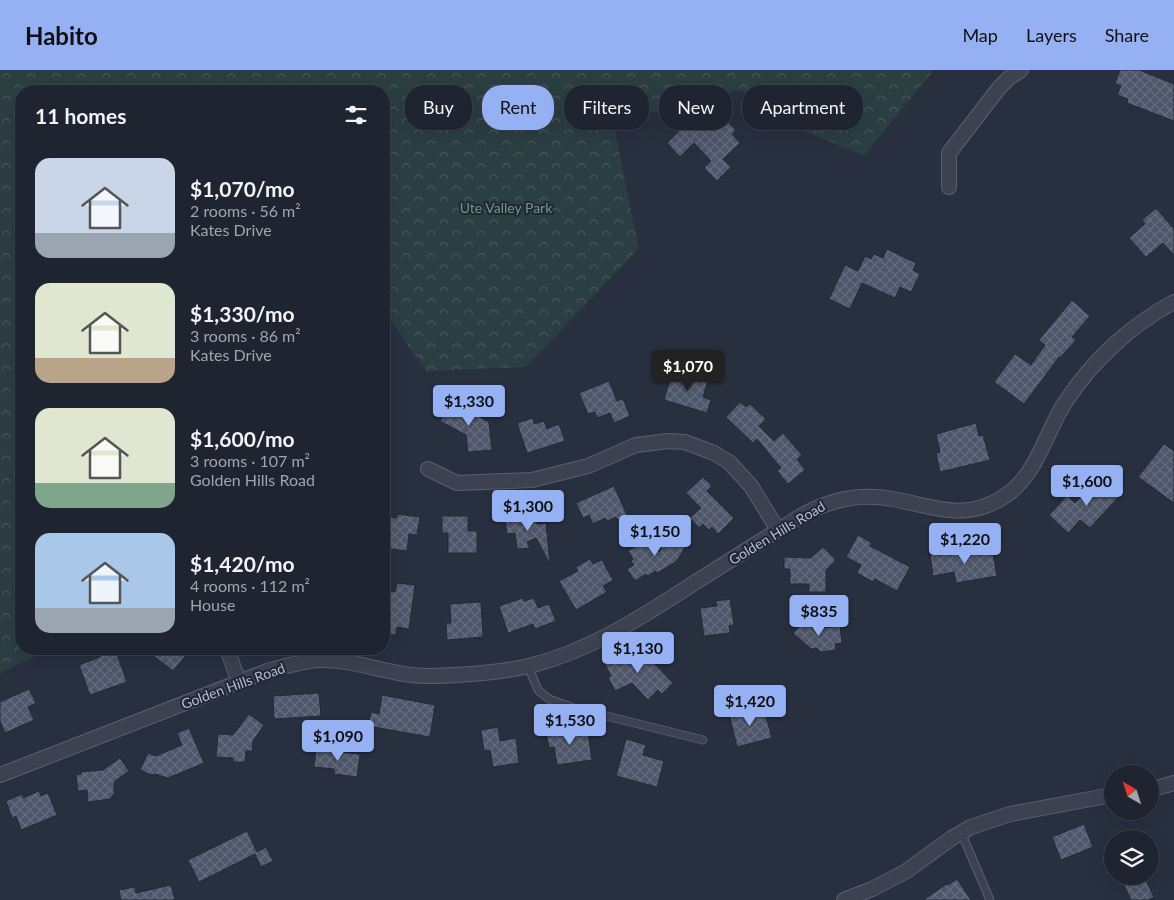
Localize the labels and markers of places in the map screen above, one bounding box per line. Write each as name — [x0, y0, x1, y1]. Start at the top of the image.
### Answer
pin: $1,070 — [647, 350, 729, 392]
pin: $1,330 — [428, 384, 510, 427]
pin: $1,600 — [1046, 464, 1128, 507]
pin: $1,300 — [487, 490, 569, 532]
pin: $1,150 — [614, 514, 696, 557]
pin: $1,220 — [924, 522, 1006, 565]
pin: $835 — [789, 594, 849, 637]
pin: $1,130 — [597, 632, 679, 674]
pin: $1,420 — [709, 684, 791, 727]
pin: $1,530 — [529, 704, 611, 746]
pin: $1,090 — [297, 720, 379, 762]

